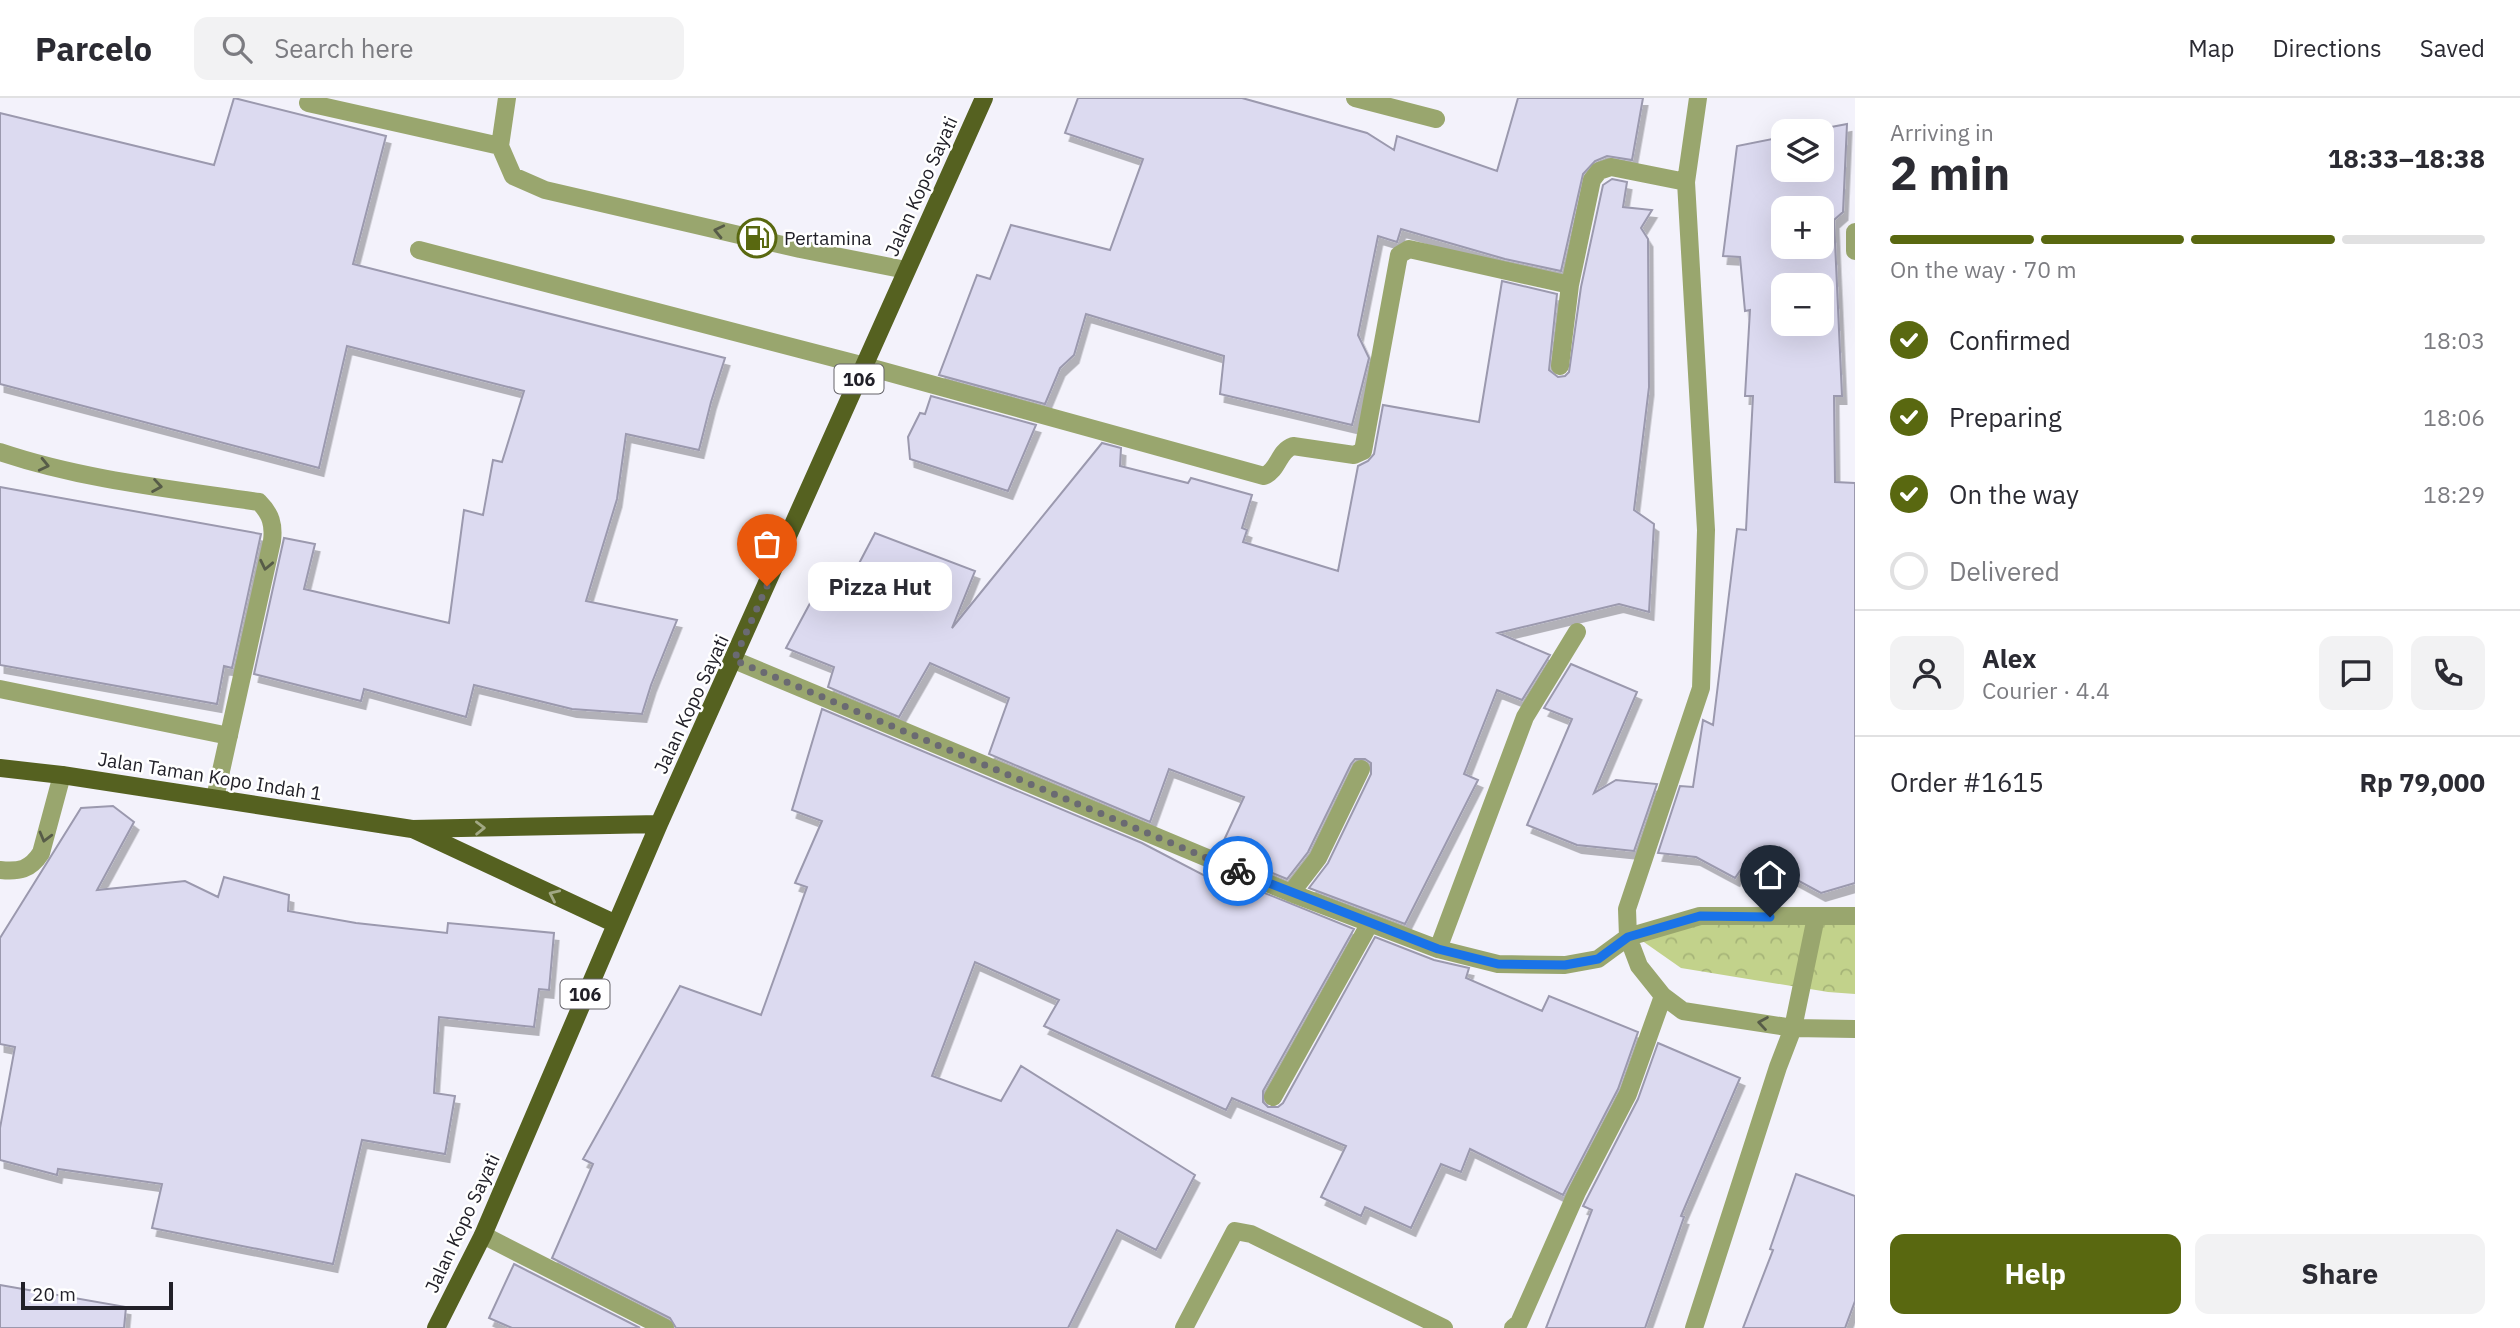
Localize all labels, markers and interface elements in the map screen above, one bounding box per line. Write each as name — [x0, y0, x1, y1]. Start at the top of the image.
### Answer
search box — [194, 17, 684, 80]
text: Parcelo — [35, 27, 152, 70]
icon: search — [218, 29, 256, 67]
text: Search here — [274, 31, 414, 65]
text: Map — [2188, 32, 2234, 64]
text: Directions — [2272, 32, 2382, 64]
text: Saved — [2420, 32, 2485, 64]
street label: Jalan Kopo Sayati — [879, 112, 963, 260]
text: Arriving in — [1890, 117, 1994, 147]
map controls — [1771, 119, 1834, 336]
button: layers — [1771, 119, 1834, 182]
text: 18:33–18:38 — [2328, 141, 2485, 175]
text: 2 min — [1890, 143, 2010, 203]
button: + — [1771, 196, 1834, 259]
fuel station icon: Pertamina — [736, 217, 778, 259]
one-way arrow — [713, 224, 725, 239]
place label: Pertamina — [784, 226, 872, 250]
text: On the way · 70 m — [1890, 254, 2077, 284]
button: − — [1771, 273, 1834, 336]
icon: check — [1890, 321, 1928, 359]
text: Confirmed — [1949, 323, 2071, 357]
text: 18:03 — [2423, 325, 2485, 355]
road number: 106 — [834, 365, 884, 394]
icon: check — [1890, 398, 1928, 436]
text: Preparing — [1949, 400, 2062, 434]
text: 18:06 — [2423, 402, 2485, 432]
one-way arrow — [38, 457, 50, 471]
icon: check — [1890, 475, 1928, 513]
text: On the way — [1949, 477, 2079, 511]
one-way arrow — [151, 478, 162, 493]
text: 18:29 — [2423, 479, 2485, 509]
pin — [737, 514, 797, 586]
icon: bag — [748, 525, 786, 563]
text: Delivered — [1949, 554, 2060, 588]
one-way arrow — [260, 559, 275, 571]
callout: Pizza Hut — [809, 561, 952, 610]
text: Pizza Hut — [828, 571, 932, 601]
street label: Jalan Kopo Sayati — [648, 631, 734, 777]
button: person — [1890, 636, 1964, 710]
button: chat — [2319, 636, 2393, 710]
button: phone — [2411, 636, 2485, 710]
text: Alex — [1982, 641, 2036, 675]
text: Courier · 4.4 — [1982, 675, 2110, 705]
street label: Jalan Taman Kopo Indah 1 — [96, 746, 324, 806]
text: Order #1615 — [1890, 765, 2044, 799]
text: Rp 79,000 — [2359, 765, 2485, 799]
one-way arrow — [475, 820, 486, 835]
one-way arrow — [39, 831, 53, 843]
courier — [1203, 836, 1273, 906]
pin — [1740, 845, 1800, 917]
icon: bike — [1219, 852, 1257, 890]
icon: home — [1751, 856, 1789, 894]
one-way arrow — [549, 889, 561, 903]
road number: 106 — [560, 980, 610, 1009]
one-way arrow — [1757, 1016, 1769, 1031]
street label: Jalan Kopo Sayati — [419, 1150, 505, 1296]
button: Help — [1890, 1234, 2181, 1314]
button: Share — [2195, 1234, 2485, 1314]
scale bar — [21, 1279, 173, 1311]
text: 20 m — [32, 1282, 76, 1306]

